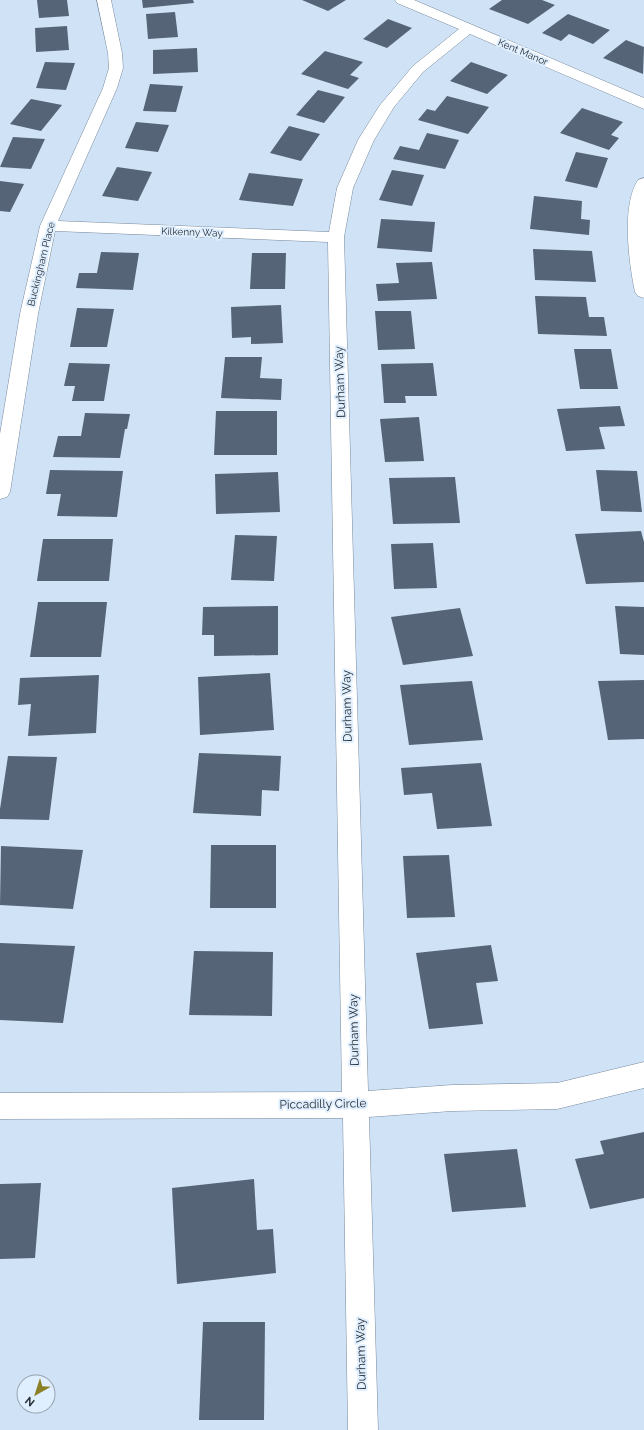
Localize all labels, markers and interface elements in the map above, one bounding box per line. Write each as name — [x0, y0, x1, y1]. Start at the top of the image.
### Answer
street label: Kent Manor — [496, 37, 550, 68]
street label: Buckingham Place — [25, 221, 57, 307]
street label: Kilkenny Way — [161, 225, 224, 239]
street label: Durham Way — [332, 345, 348, 418]
street label: Durham Way — [339, 669, 355, 742]
street label: Durham Way — [346, 993, 362, 1066]
street label: Piccadilly Circle — [279, 1096, 367, 1112]
street label: Durham Way — [353, 1317, 369, 1390]
north arrow — [16, 1374, 56, 1414]
text: N — [23, 1394, 37, 1409]

